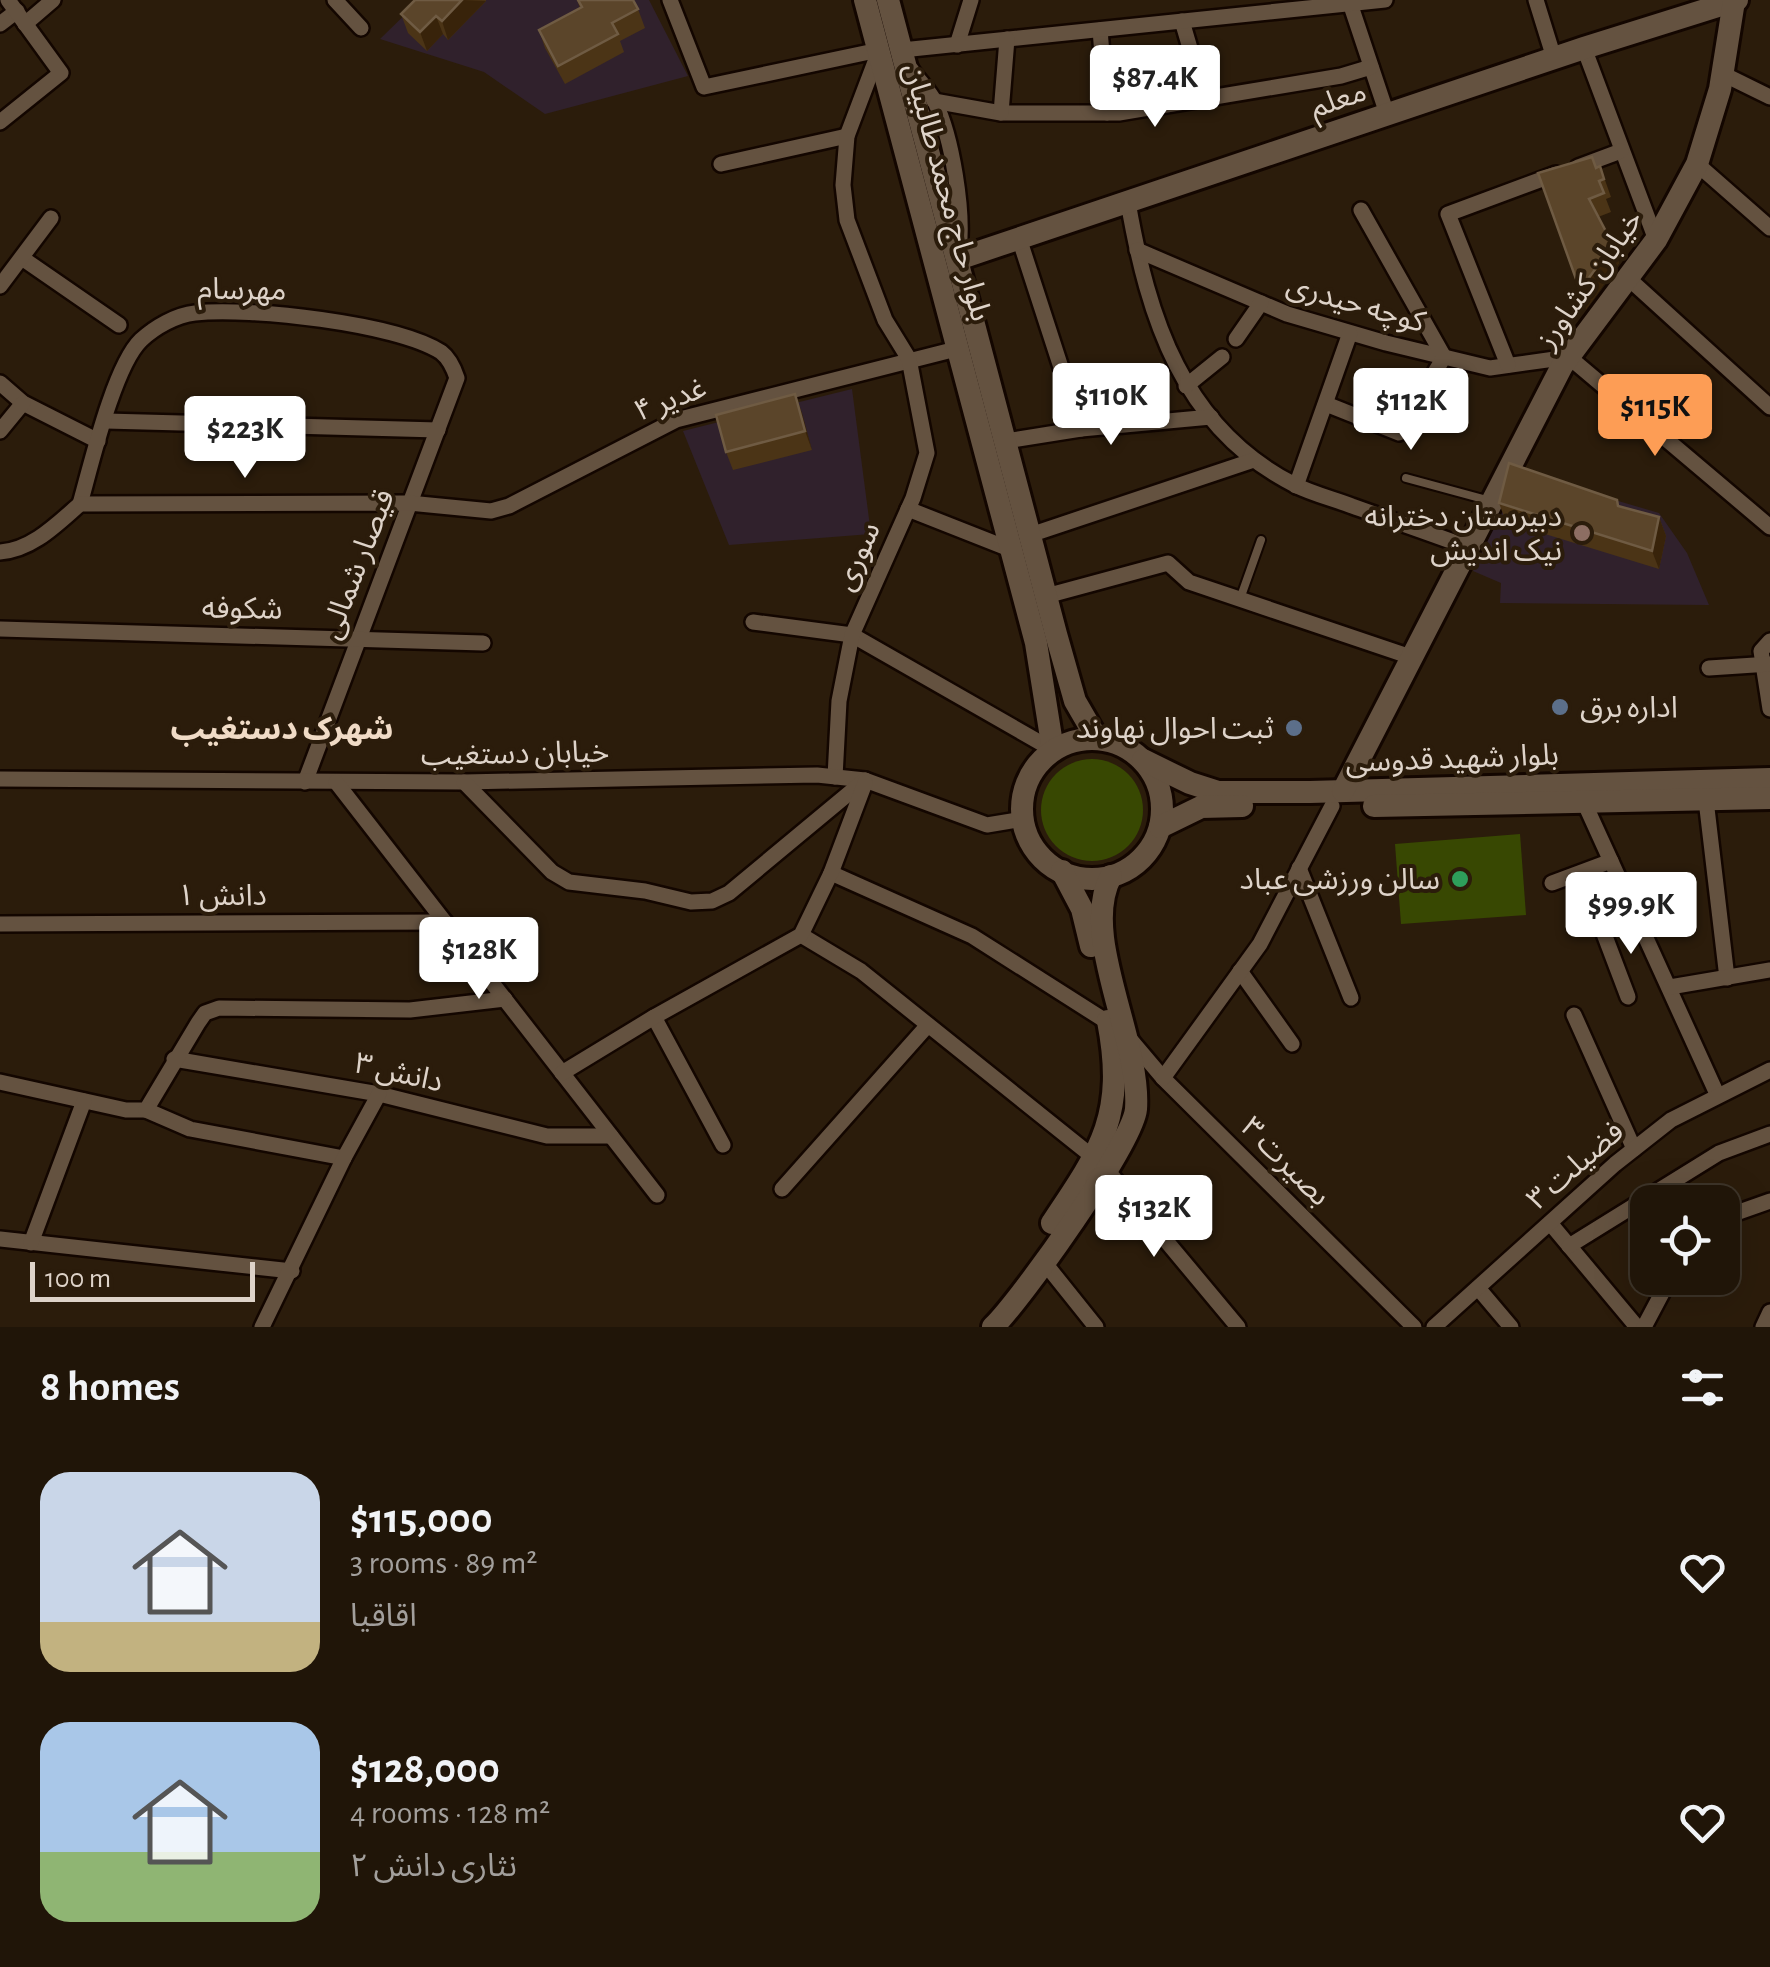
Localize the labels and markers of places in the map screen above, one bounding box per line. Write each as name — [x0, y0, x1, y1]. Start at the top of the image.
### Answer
pin: $87.4K — [1074, 45, 1236, 130]
pin: $110K — [1041, 363, 1181, 448]
pin: $112K — [1341, 368, 1481, 453]
pin: $115K — [1585, 374, 1725, 459]
pin: $223K — [175, 396, 315, 481]
place label: دبیرستان دخترانه نیک اندیش — [1364, 502, 1562, 567]
marker: دبیرستان دخترانه نیک اندیش — [1571, 522, 1593, 544]
place label: اداره برق — [1580, 693, 1678, 724]
marker: اداره برق — [1549, 696, 1571, 718]
place label: ثبت احوال نهاوند — [1076, 714, 1274, 746]
marker: ثبت احوال نهاوند — [1283, 717, 1305, 739]
place label: سالن ورزشی عباد — [1240, 865, 1440, 896]
marker: سالن ورزشی عباد — [1449, 868, 1471, 890]
pin: $99.9K — [1550, 872, 1712, 957]
pin: $128K — [409, 917, 549, 1002]
pin: $132K — [1084, 1175, 1224, 1260]

